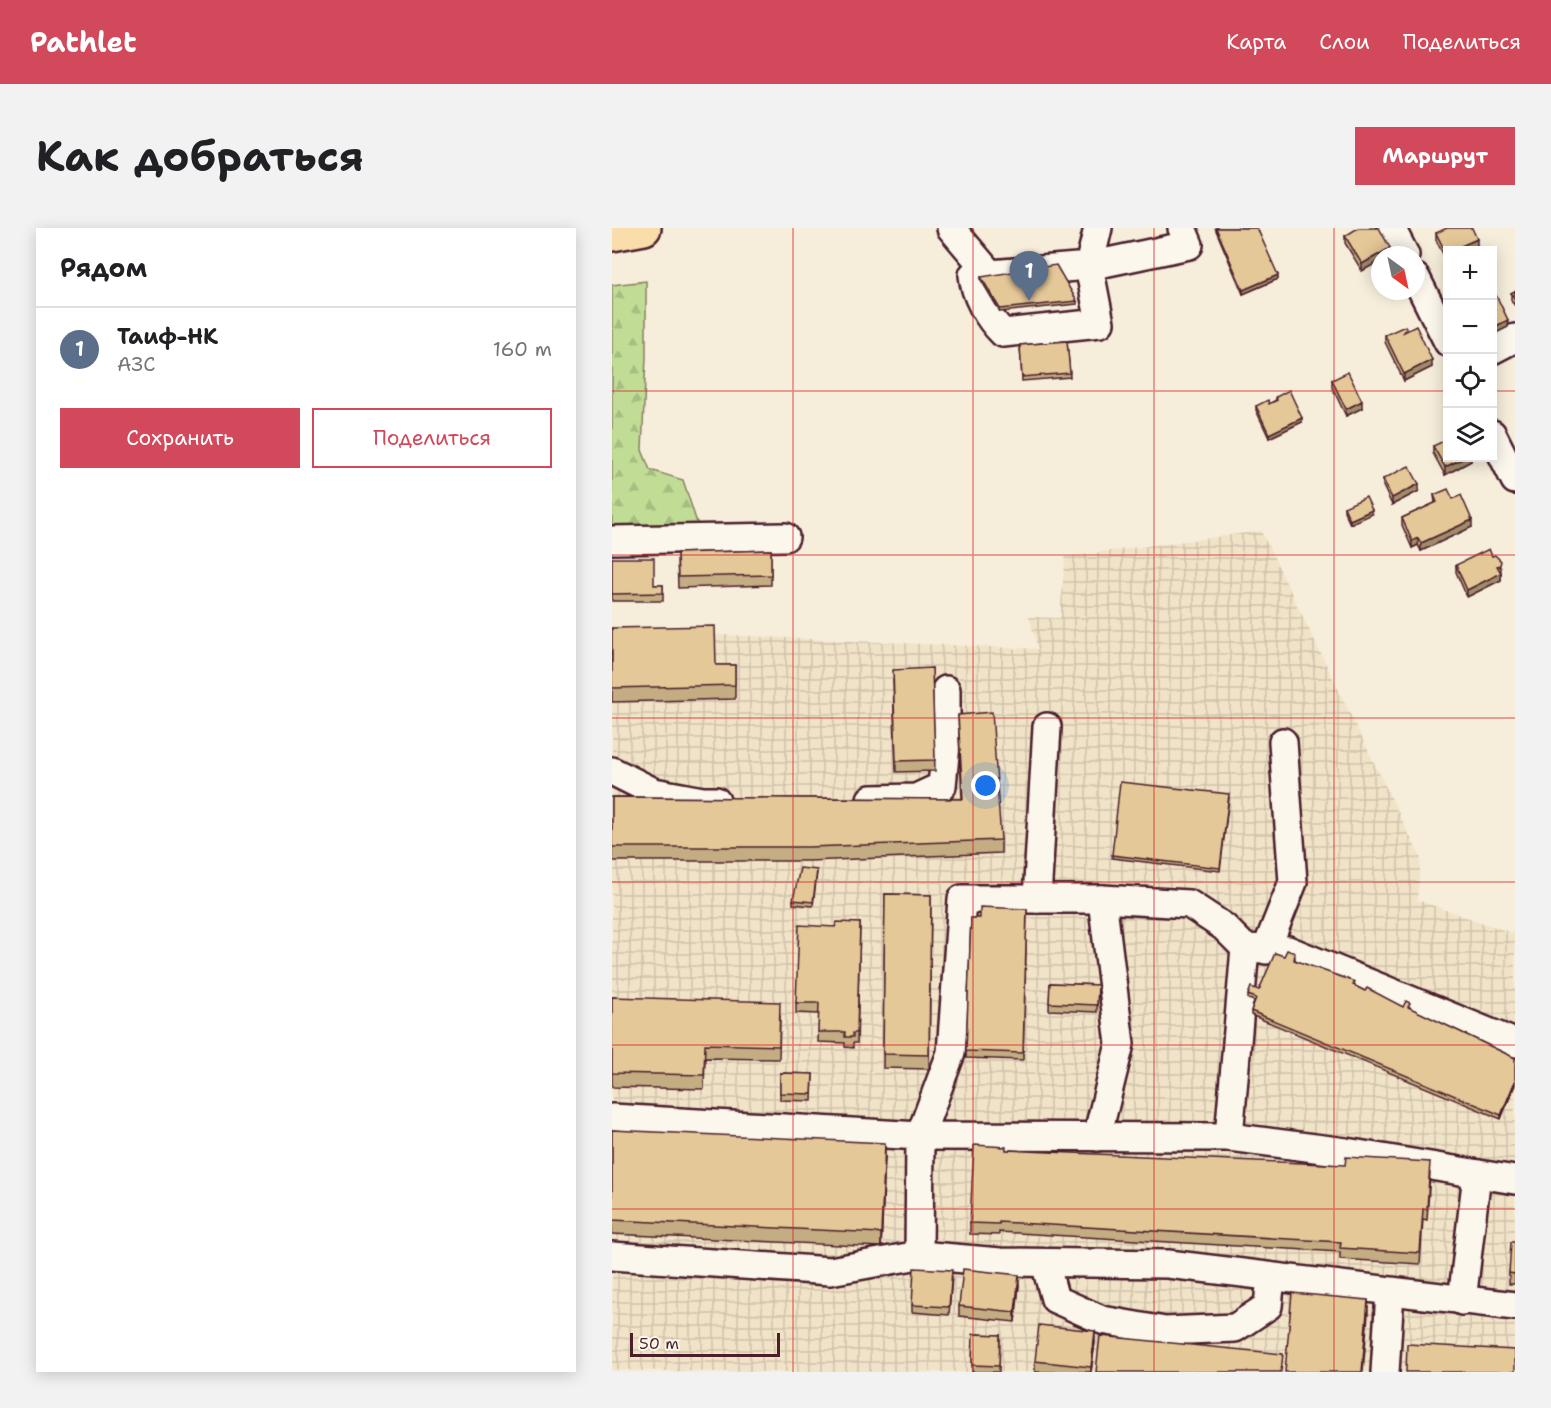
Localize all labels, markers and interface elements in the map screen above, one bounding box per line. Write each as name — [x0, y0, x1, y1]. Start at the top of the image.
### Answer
text: Pathlet — [30, 23, 137, 61]
text: Карта — [1226, 28, 1286, 56]
text: Слои — [1319, 28, 1370, 56]
text: Поделиться — [1403, 28, 1521, 56]
button: Маршрут — [1355, 127, 1515, 185]
text: Как добраться — [36, 128, 364, 184]
north arrow — [1371, 246, 1425, 300]
map controls — [1443, 246, 1497, 462]
button: + — [1443, 246, 1497, 300]
text: Рядом — [60, 250, 147, 285]
pin: 1 — [1010, 251, 1048, 301]
button: − — [1443, 300, 1497, 354]
text: Таиф-НК — [117, 322, 218, 351]
text: 1 — [75, 336, 84, 362]
text: 160 m — [493, 336, 552, 362]
text: АЗС — [117, 351, 155, 377]
button: locate — [1443, 354, 1497, 408]
button: Сохранить — [60, 408, 300, 468]
button: Поделиться — [312, 408, 552, 468]
button: layers — [1443, 408, 1497, 462]
your location — [971, 771, 1000, 800]
scale bar — [630, 1330, 780, 1358]
text: 50 m — [639, 1333, 679, 1354]

